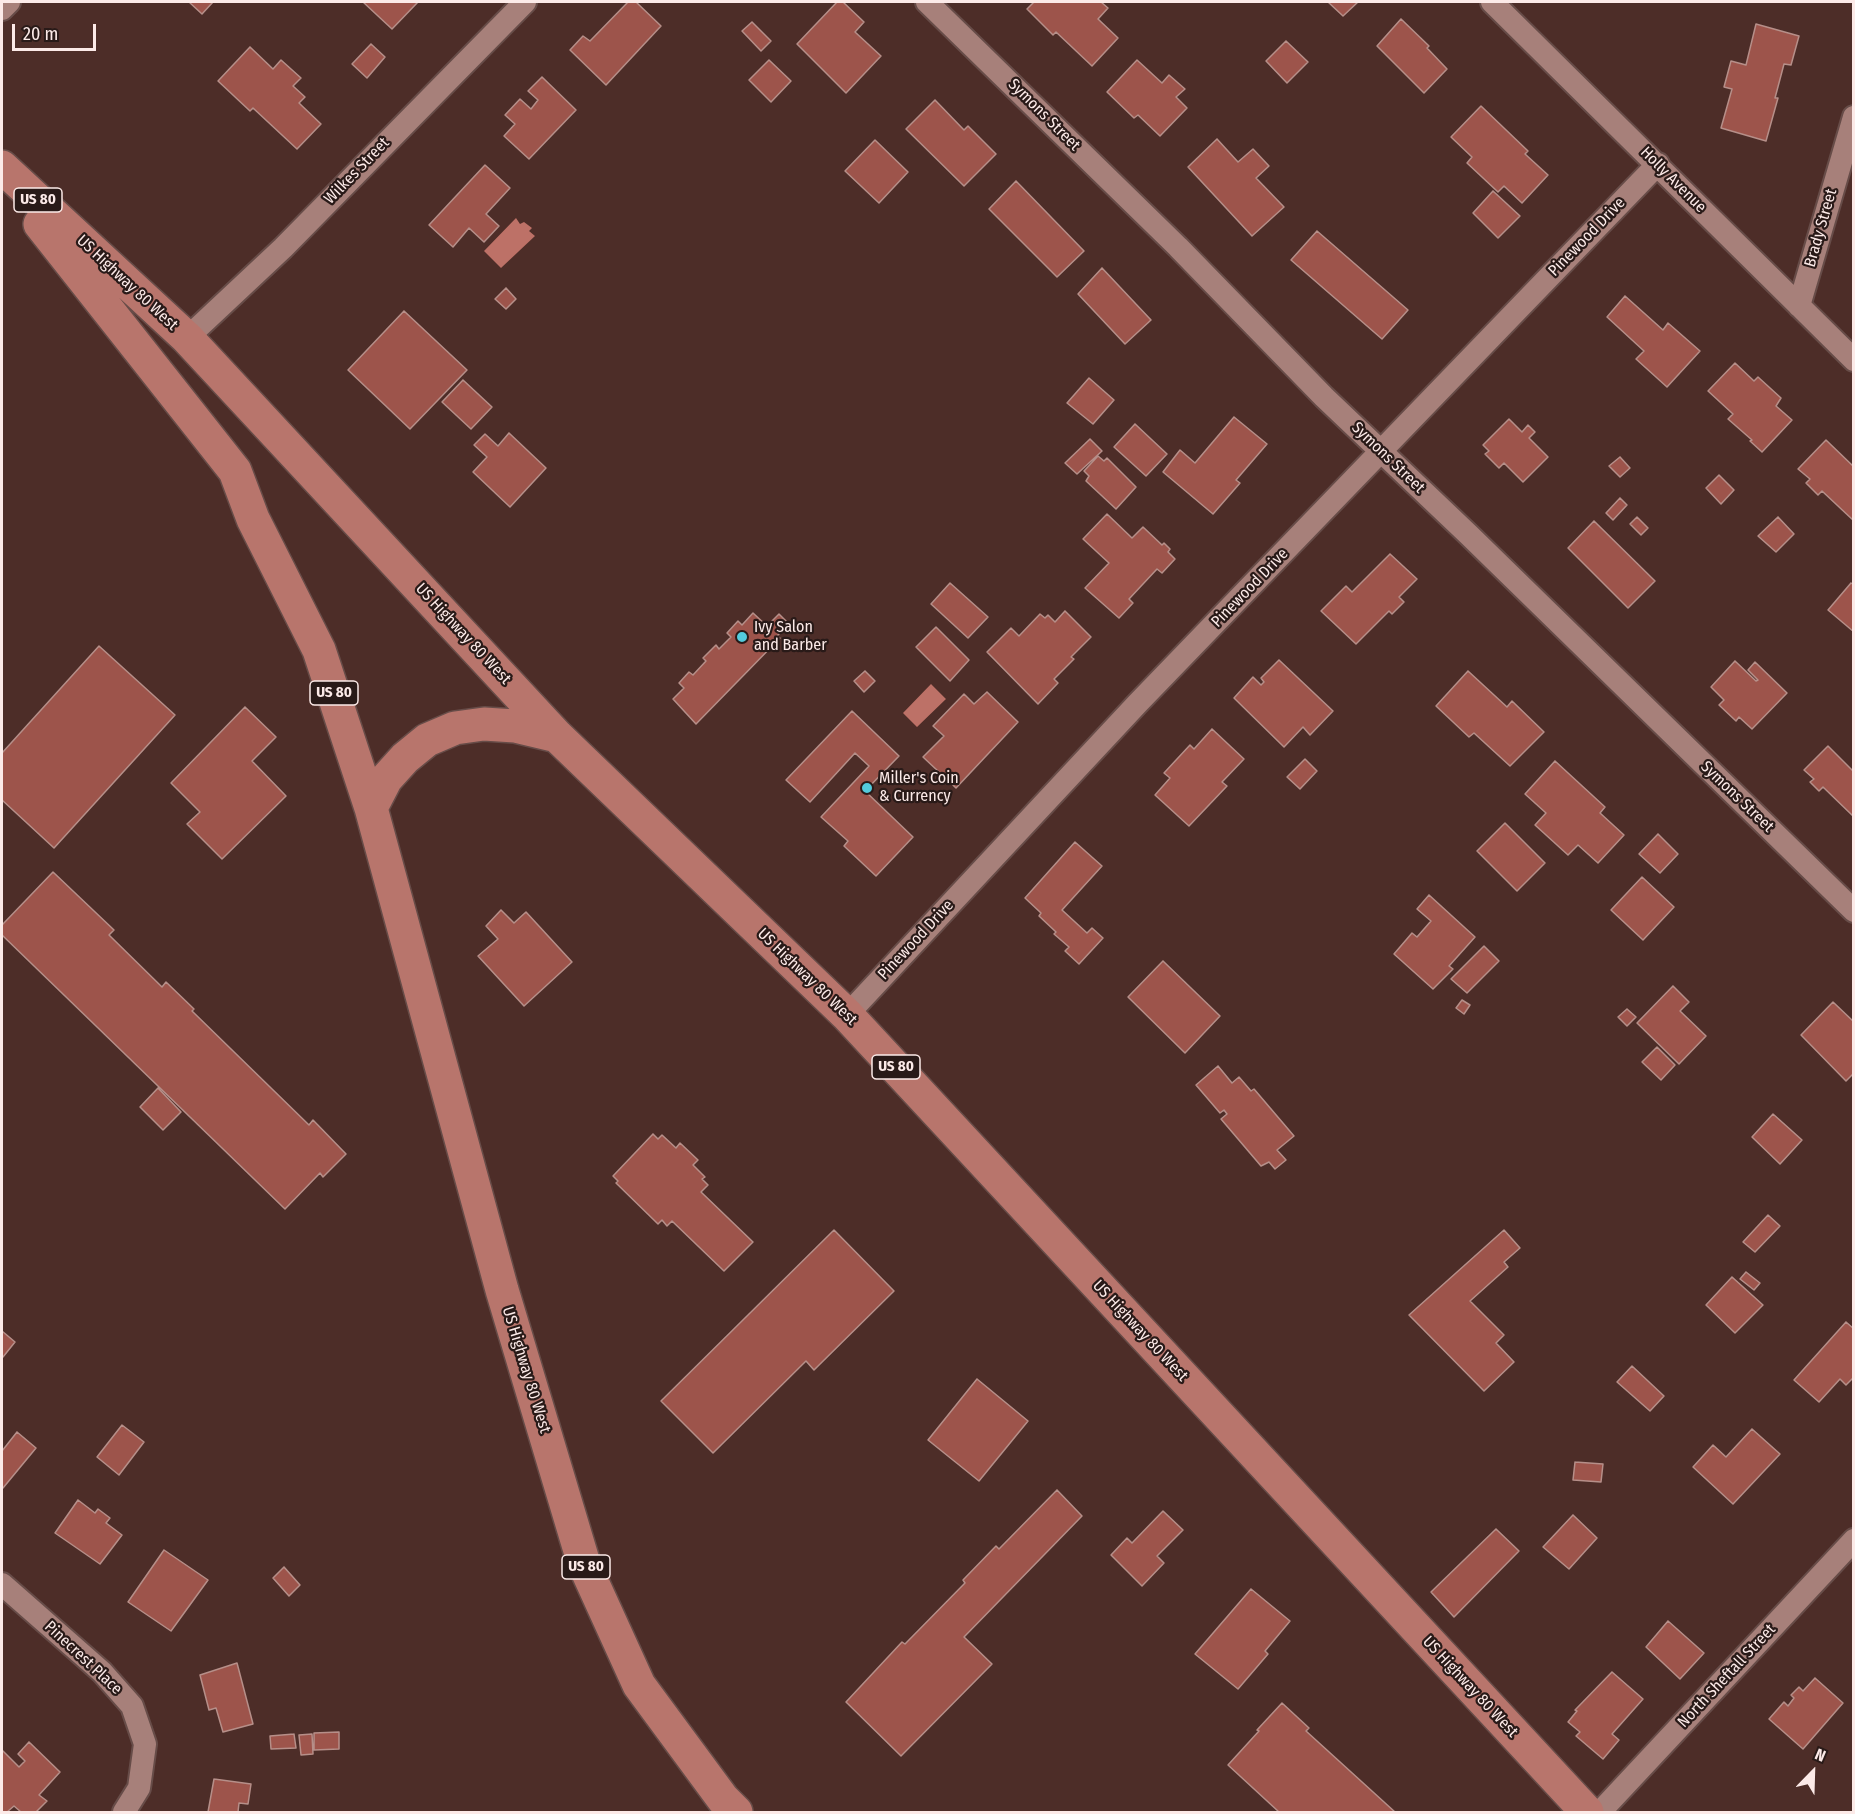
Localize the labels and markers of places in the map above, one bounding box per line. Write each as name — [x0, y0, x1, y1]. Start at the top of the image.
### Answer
place label: Ivy Salon and Barber — [754, 618, 827, 656]
marker: Ivy Salon and Barber — [735, 630, 749, 644]
place label: Miller's Coin & Currency — [879, 769, 959, 807]
marker: Miller's Coin & Currency — [860, 781, 874, 795]

